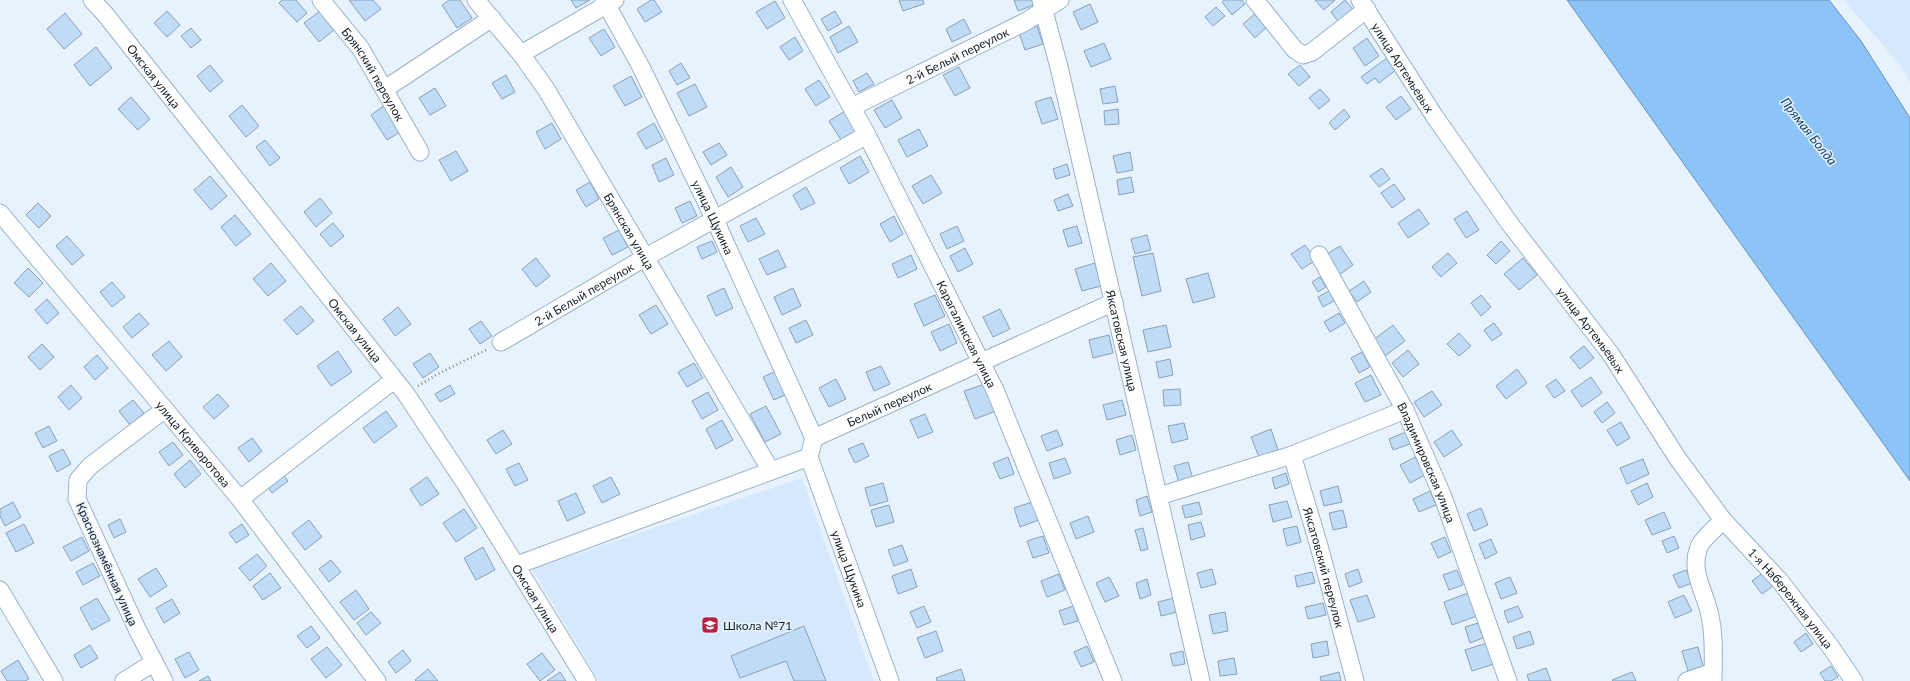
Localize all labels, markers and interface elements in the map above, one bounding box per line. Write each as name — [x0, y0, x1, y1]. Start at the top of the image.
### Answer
street label: улица Артемьевых — [1369, 20, 1438, 115]
street label: Брянский переулок — [339, 24, 408, 124]
street label: 2-й Белый переулок — [903, 24, 1012, 87]
street label: Омская улица — [124, 41, 184, 111]
water label: Прямая Болда — [1778, 94, 1841, 168]
street label: улица Щукина — [689, 177, 737, 257]
street label: Брянская улица — [601, 190, 658, 272]
street label: 2-й Белый переулок — [531, 258, 637, 328]
street label: Карагалинская улица — [934, 278, 1000, 390]
street label: улица Артемьевых — [1554, 284, 1628, 376]
street label: Яксатовская улица — [1103, 287, 1141, 393]
street label: Омская улица — [325, 295, 385, 365]
street label: Белый переулок — [844, 378, 934, 430]
street label: улица Криворотова — [153, 397, 234, 490]
street label: Владимировская улица — [1395, 399, 1459, 525]
street label: Краснознамённая улица — [73, 500, 141, 628]
street label: Яксатовский переулок — [1300, 504, 1348, 630]
street label: улица Щукина — [829, 528, 870, 609]
street label: 1-я Набережная улица — [1745, 544, 1836, 651]
street label: Омская улица — [509, 561, 563, 635]
school or university icon: Школа №71 — [700, 615, 720, 635]
place label: Школа №71 — [723, 618, 792, 633]

